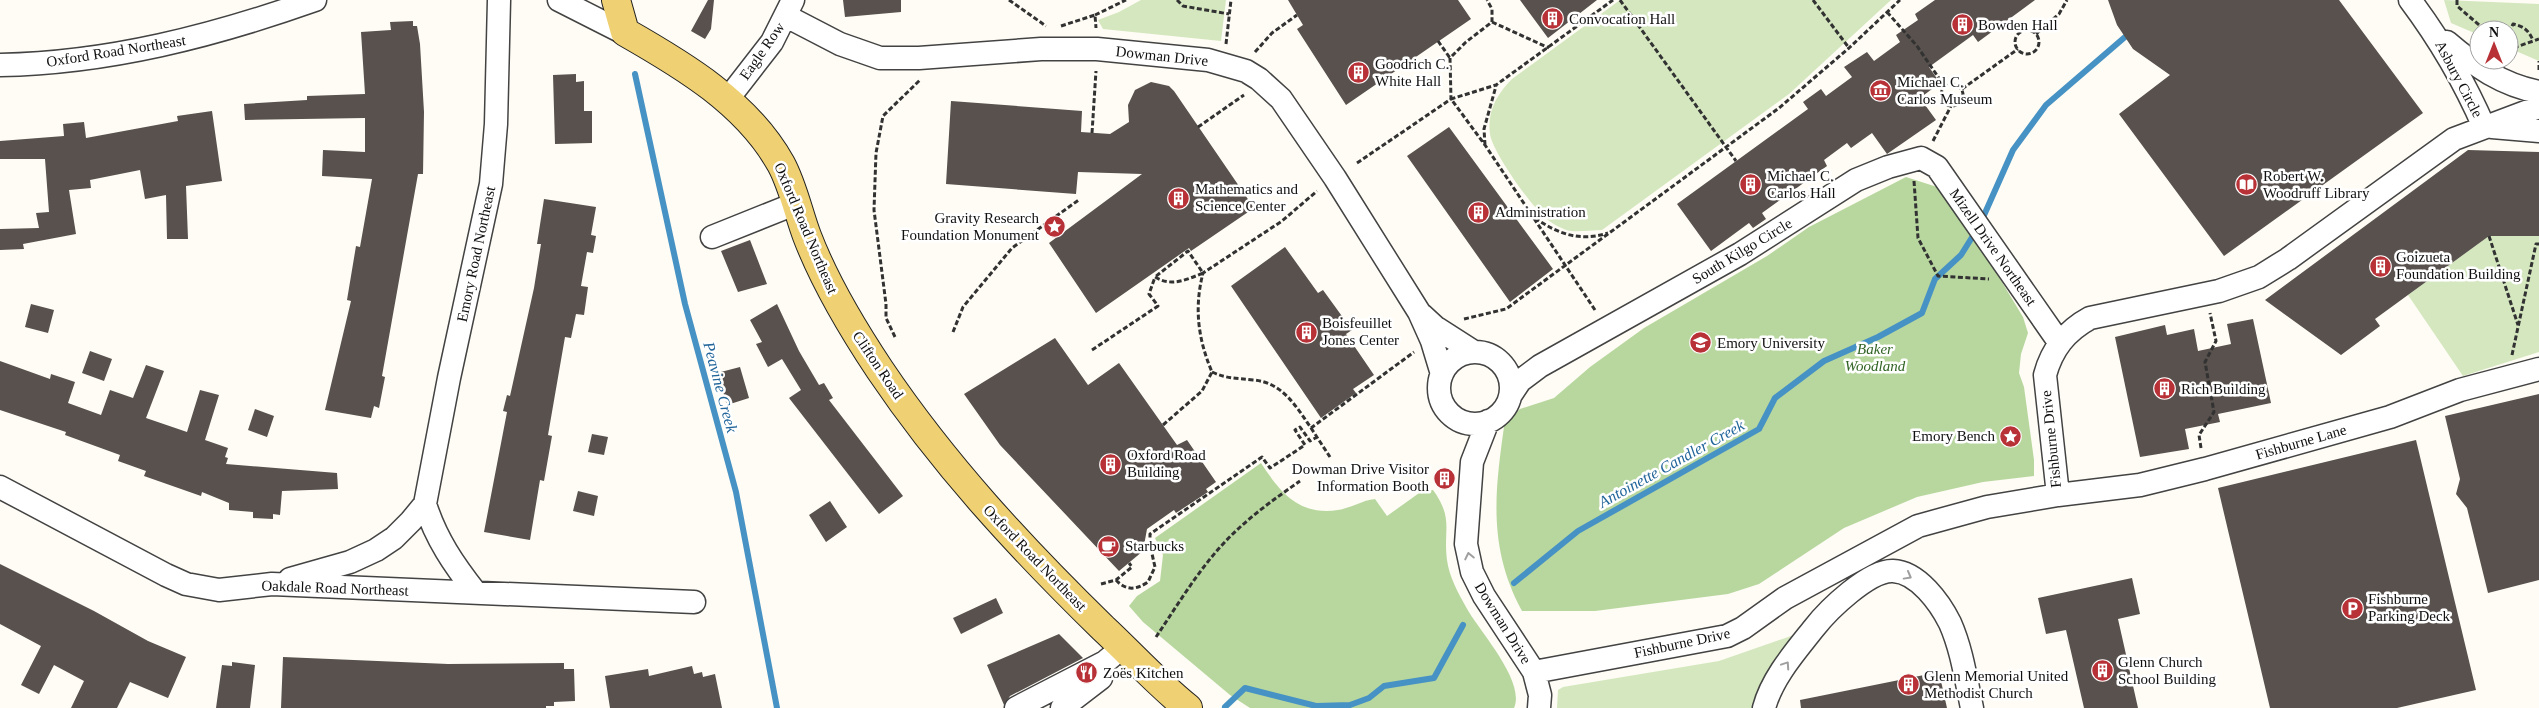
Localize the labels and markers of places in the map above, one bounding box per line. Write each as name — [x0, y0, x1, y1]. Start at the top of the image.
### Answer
building icon: Convocation Hall — [1541, 7, 1565, 31]
place label: Convocation Hall — [1569, 11, 1675, 27]
building icon: Bowden Hall — [1950, 13, 1974, 37]
place label: Bowden Hall — [1978, 17, 2058, 33]
place label: Goodrich C. White Hall — [1375, 56, 1449, 89]
building icon: Goodrich C. White Hall — [1347, 61, 1371, 85]
place label: Michael C. Carlos Museum — [1897, 74, 1993, 107]
museum icon: Michael C. Carlos Museum — [1869, 79, 1893, 103]
place label: Michael C. Carlos Hall — [1767, 168, 1836, 201]
place label: Robert W. Woodruff Library — [2263, 168, 2370, 201]
building icon: Michael C. Carlos Hall — [1739, 173, 1763, 197]
library icon: Robert W. Woodruff Library — [2235, 173, 2259, 197]
place label: Mathematics and Science Center — [1195, 181, 1298, 214]
building icon: Mathematics and Science Center — [1167, 186, 1191, 210]
building icon: Administration — [1467, 200, 1491, 224]
place label: Administration — [1495, 204, 1586, 220]
place label: Gravity Research Foundation Monument — [901, 210, 1040, 243]
place icon: Gravity Research Foundation Monument — [1043, 215, 1067, 239]
place label: Goizueta Foundation Building — [2396, 249, 2521, 282]
building icon: Goizueta Foundation Building — [2368, 254, 2392, 278]
place label: Boisfeuillet Jones Center — [1322, 315, 1399, 348]
building icon: Boisfeuillet Jones Center — [1294, 320, 1318, 344]
school or university icon: Emory University — [1689, 331, 1713, 355]
place label: Emory University — [1717, 335, 1825, 351]
building icon: Rich Building — [2153, 377, 2177, 401]
place label: Rich Building — [2181, 381, 2266, 397]
place icon: Emory Bench — [1999, 424, 2023, 448]
place label: Emory Bench — [1912, 428, 1995, 444]
place label: Oxford Road Building — [1127, 447, 1206, 480]
building icon: Oxford Road Building — [1099, 452, 1123, 476]
place label: Dowman Drive Visitor Information Booth — [1292, 461, 1429, 494]
building icon: Dowman Drive Visitor Information Booth — [1433, 466, 1457, 490]
cafe icon: Starbucks — [1097, 534, 1121, 558]
place label: Starbucks — [1125, 538, 1184, 554]
place label: Fishburne Parking Deck — [2368, 591, 2451, 624]
parking icon: Fishburne Parking Deck — [2340, 596, 2364, 620]
place label: Glenn Church School Building — [2118, 654, 2216, 687]
building icon: Glenn Church School Building — [2090, 659, 2114, 683]
restaurant icon: Zoës Kitchen — [1075, 661, 1099, 685]
place label: Zoës Kitchen — [1103, 665, 1184, 681]
place label: Glenn Memorial United Methodist Church — [1924, 668, 2069, 701]
building icon: Glenn Memorial United Methodist Church — [1896, 673, 1920, 697]

